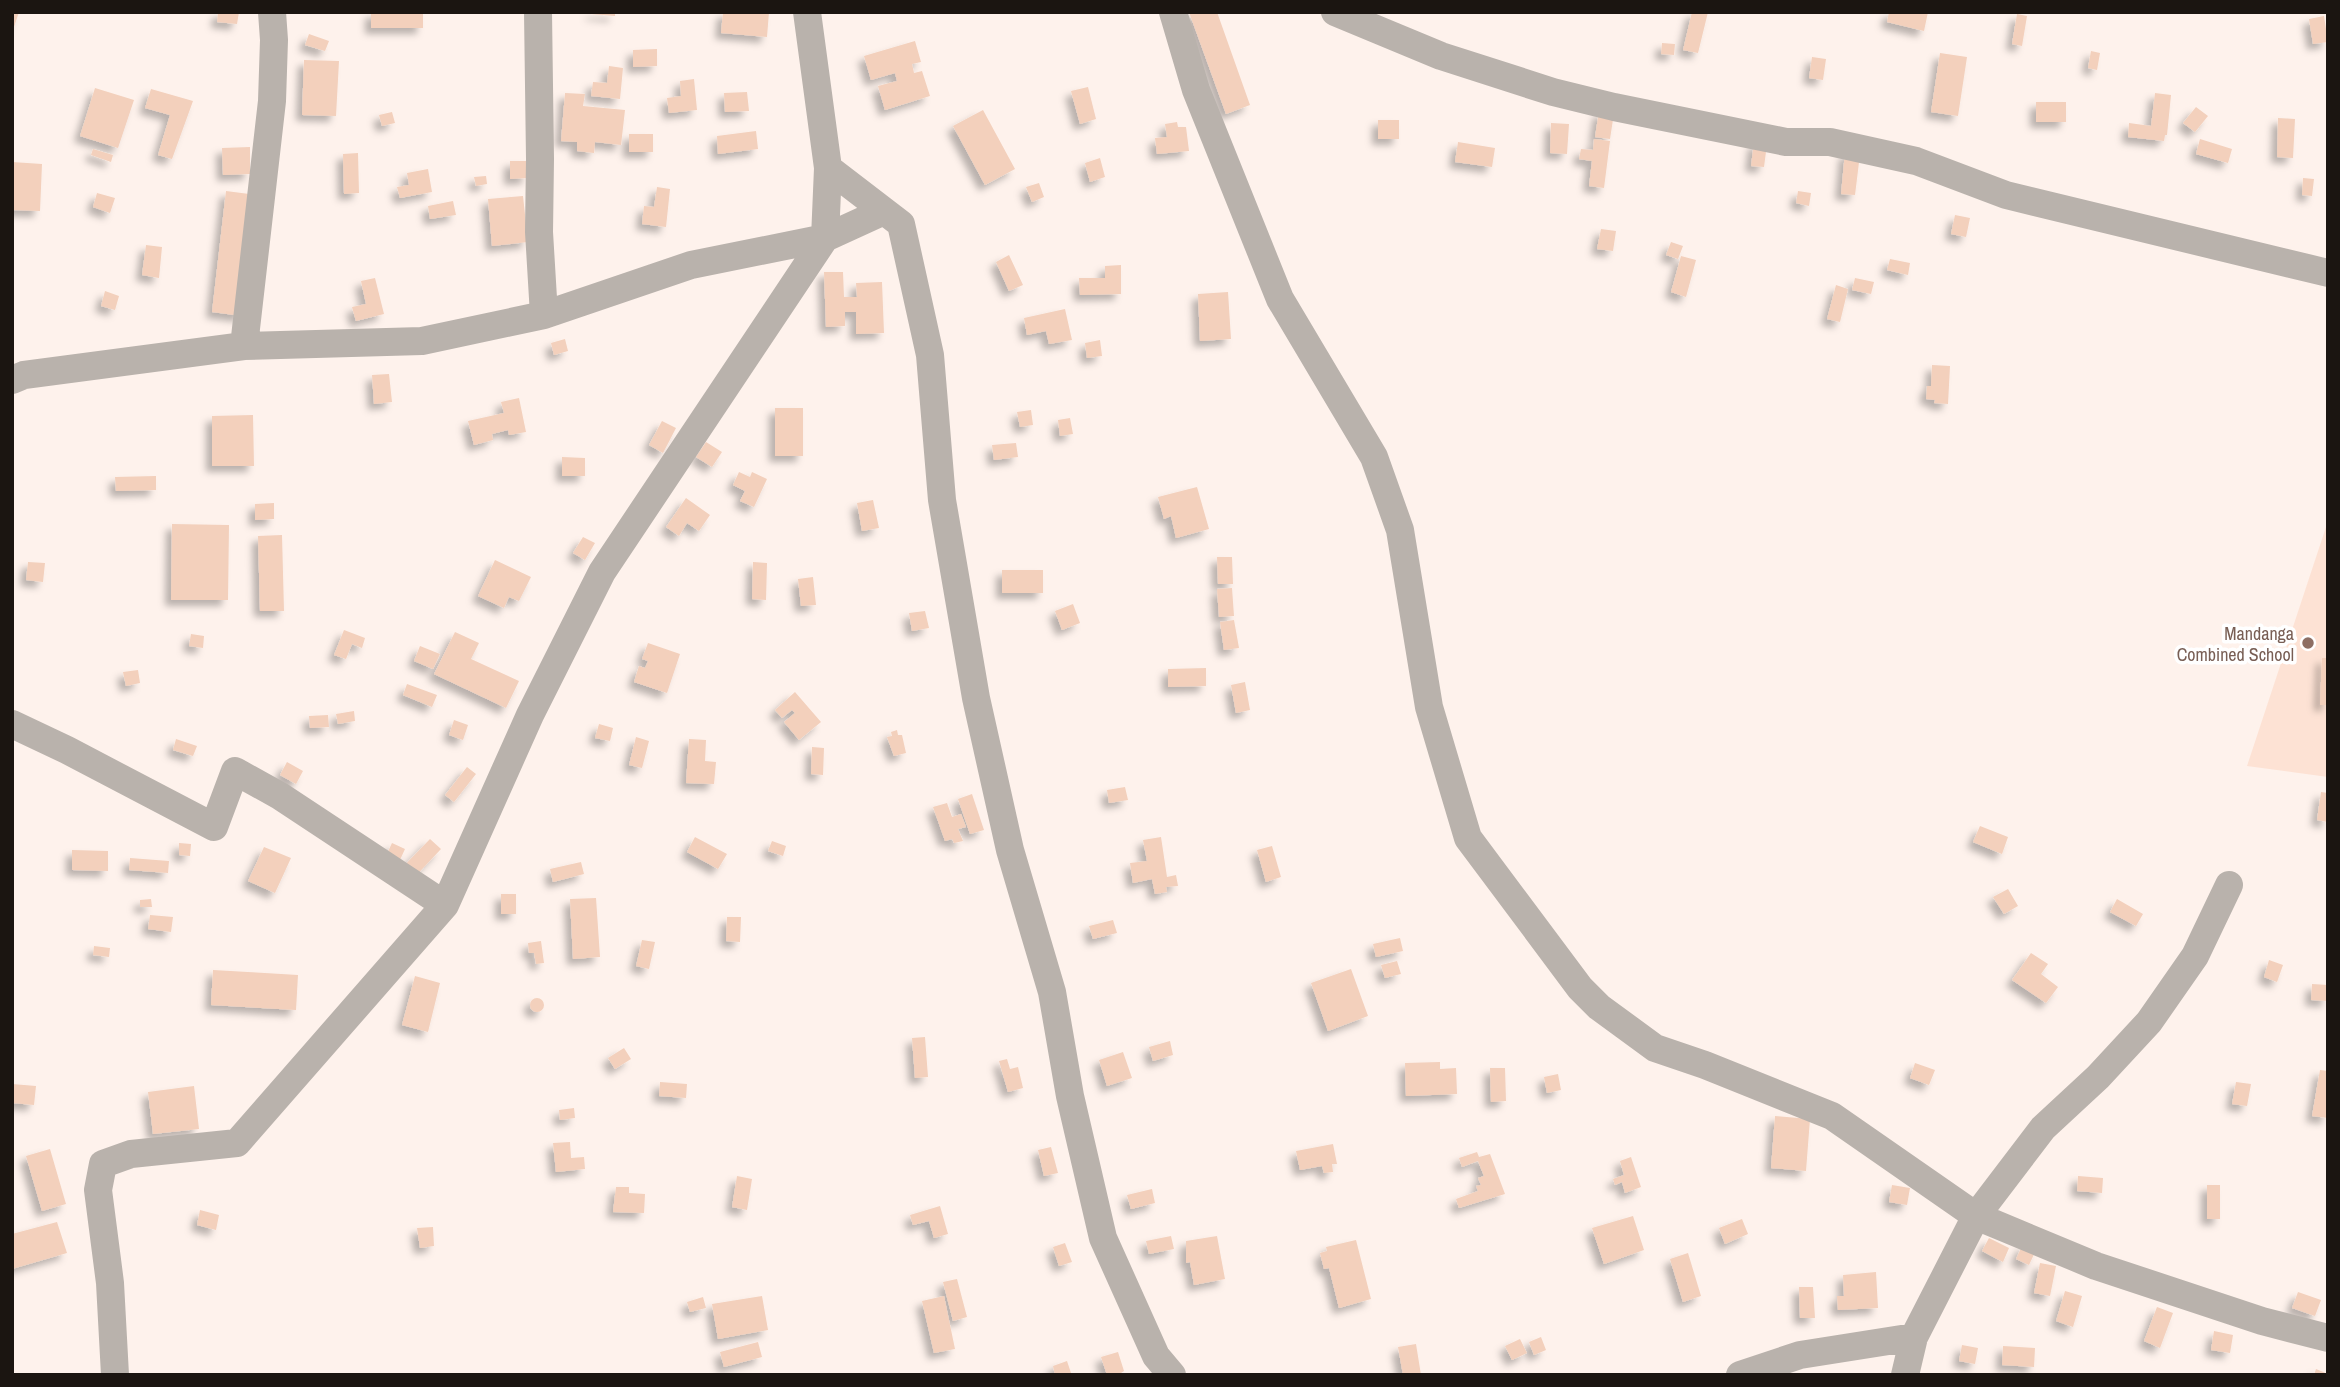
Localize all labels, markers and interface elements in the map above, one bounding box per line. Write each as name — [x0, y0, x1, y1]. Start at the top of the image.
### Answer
place label: Mandanga Combined School — [2177, 621, 2294, 667]
marker: Mandanga Combined School — [2300, 635, 2316, 651]

